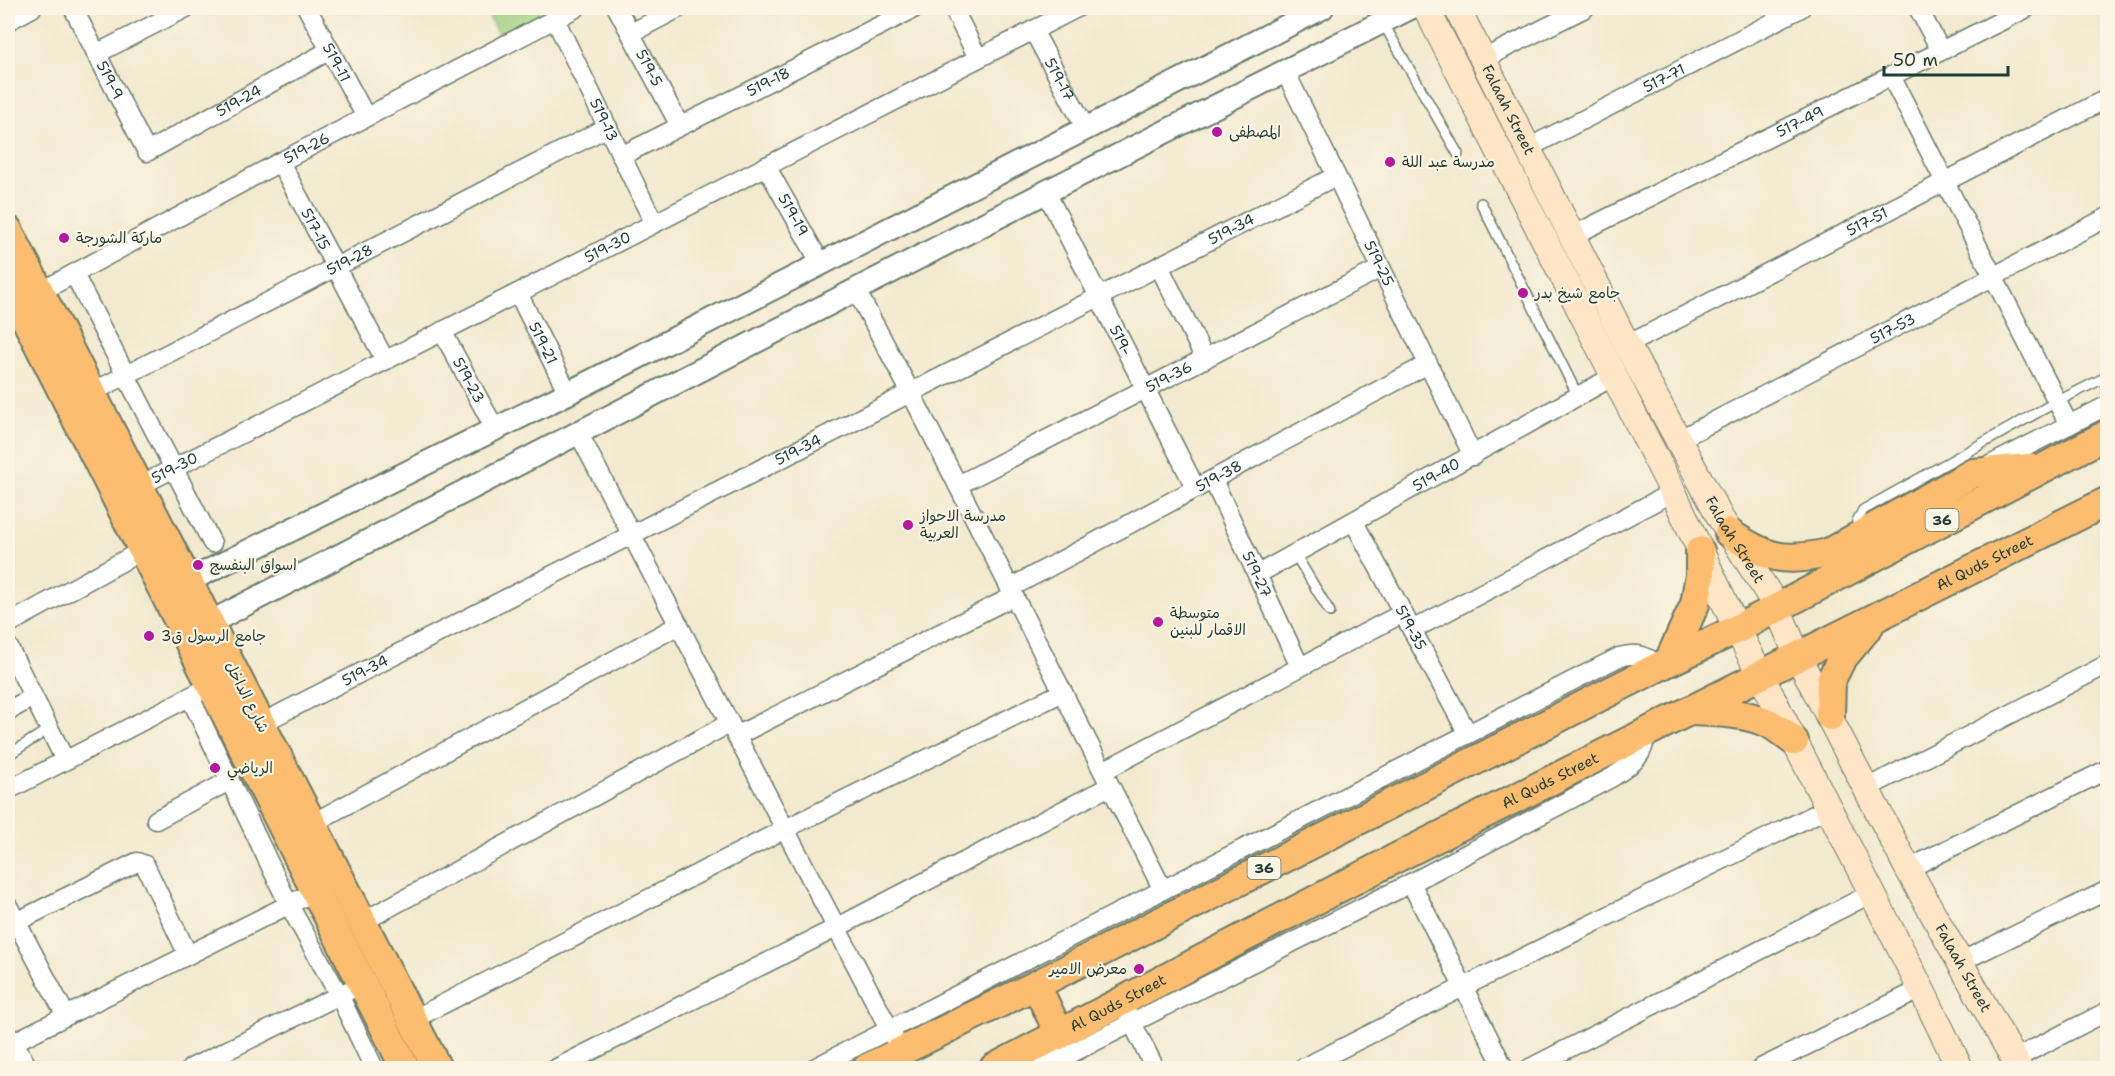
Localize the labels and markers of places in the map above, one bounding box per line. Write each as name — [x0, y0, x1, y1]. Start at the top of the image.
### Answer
place label: المصطفى — [1229, 122, 1281, 142]
marker: المصطفى — [1210, 125, 1224, 139]
place label: مدرسة عبد اللة — [1402, 152, 1495, 172]
marker: مدرسة عبد اللة — [1383, 155, 1397, 169]
place label: ماركة الشورجة — [76, 228, 162, 248]
marker: ماركة الشورجة — [57, 231, 71, 245]
place label: جامع شيخ بدر — [1534, 283, 1620, 304]
marker: جامع شيخ بدر — [1516, 286, 1530, 300]
place label: مدرسة الاحواز العربية — [919, 506, 1006, 543]
marker: مدرسة الاحواز العربية — [901, 518, 915, 532]
place label: اسواق البنفسج — [210, 555, 297, 575]
marker: اسواق البنفسج — [191, 558, 205, 572]
place label: متوسطة الاقمار للبنين — [1170, 603, 1246, 640]
marker: متوسطة الاقمار للبنين — [1151, 615, 1165, 629]
place label: جامع الرسول ق3 — [161, 626, 266, 647]
marker: جامع الرسول ق3 — [142, 629, 156, 643]
place label: الرياضي — [227, 758, 273, 781]
marker: الرياضي — [208, 761, 222, 775]
place label: معرض الامير — [1048, 959, 1127, 979]
marker: معرض الامير — [1132, 962, 1146, 976]

